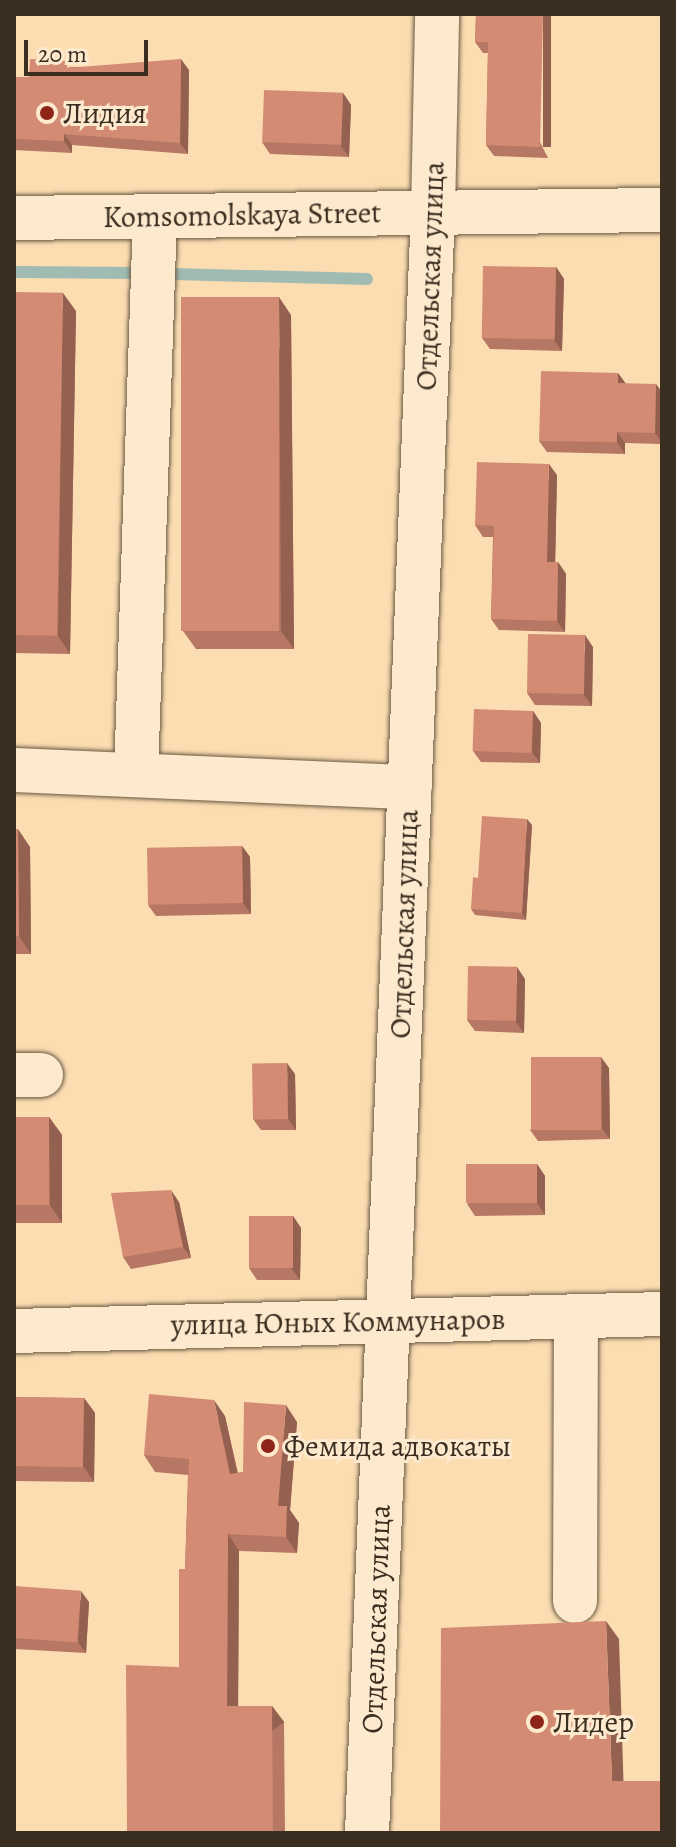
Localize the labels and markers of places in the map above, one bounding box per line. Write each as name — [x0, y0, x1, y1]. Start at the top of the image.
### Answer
place label: Лидия — [63, 95, 147, 131]
marker: Лидия — [38, 104, 56, 122]
place label: Фемида адвокаты — [284, 1428, 511, 1464]
marker: Фемида адвокаты — [259, 1437, 277, 1455]
place label: Лидер — [553, 1704, 634, 1740]
marker: Лидер — [528, 1713, 546, 1731]

